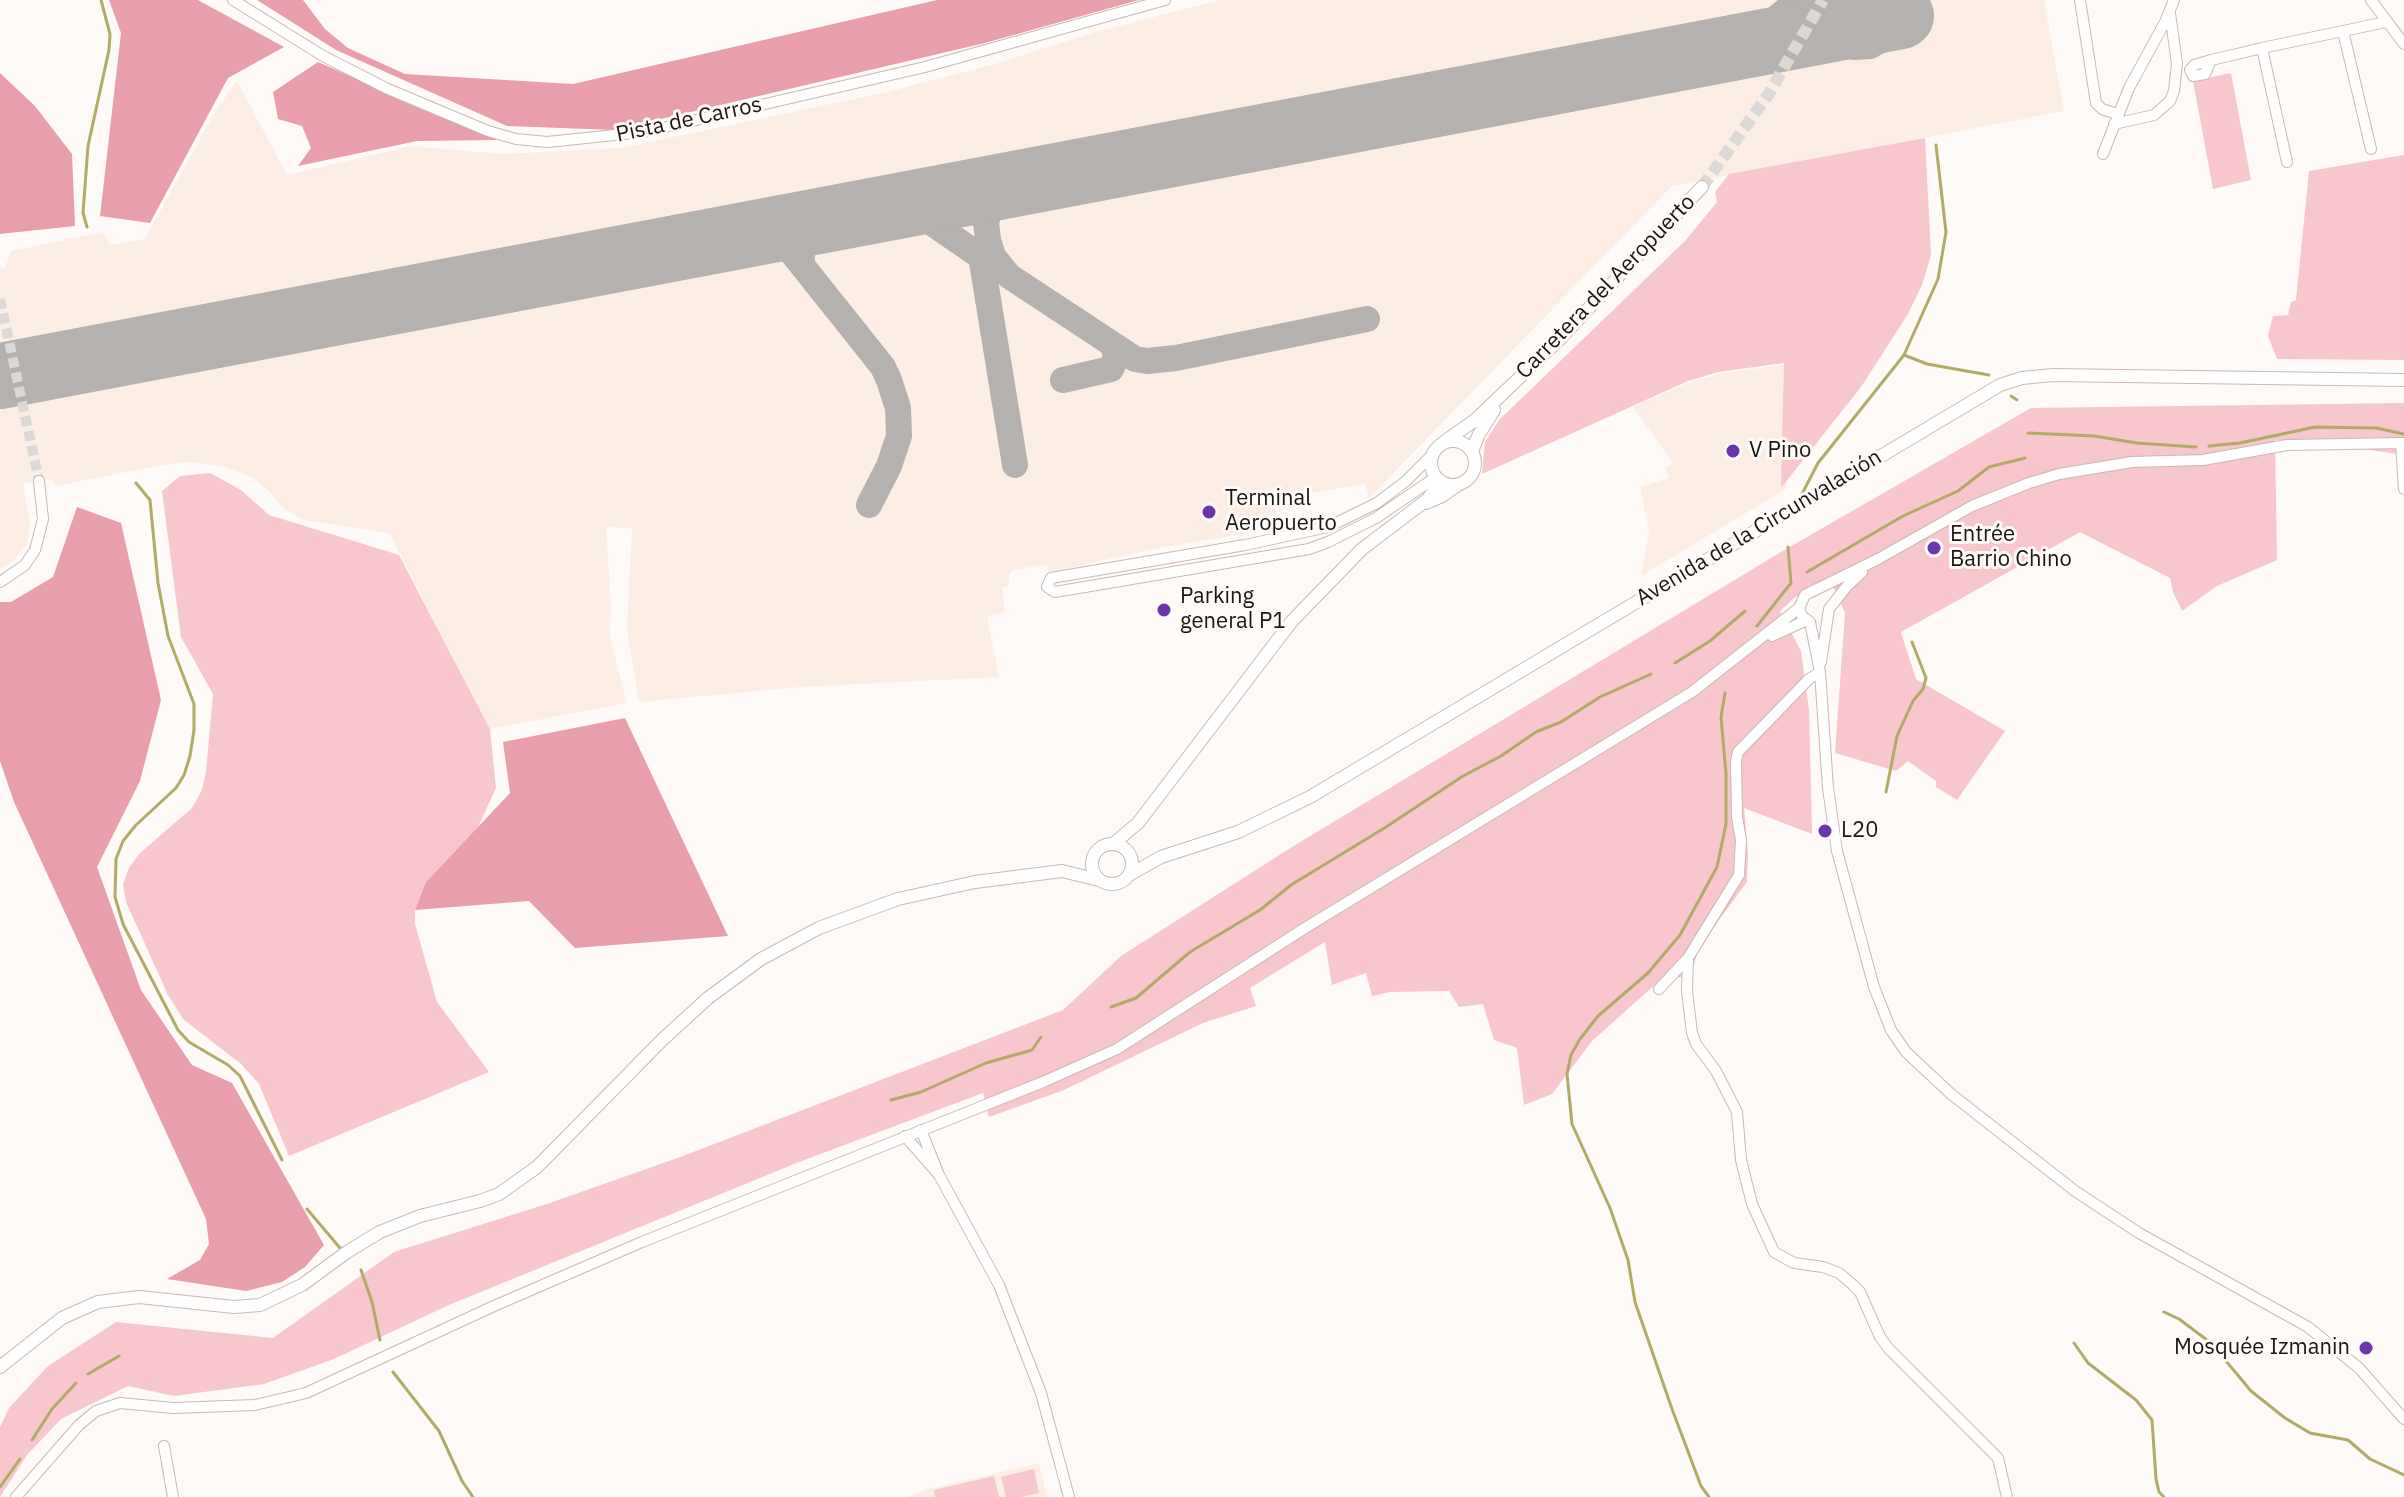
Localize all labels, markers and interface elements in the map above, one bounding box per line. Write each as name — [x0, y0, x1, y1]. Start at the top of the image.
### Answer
street label: Pista de Carros — [614, 92, 764, 148]
street label: Carretera del Aeropuerto — [1511, 189, 1701, 385]
place label: V Pino — [1749, 438, 1811, 464]
marker: V Pino — [1724, 442, 1742, 460]
street label: Avenida de la Circunvalación — [1632, 444, 1886, 612]
place label: Terminal Aeropuerto — [1225, 486, 1337, 538]
marker: Terminal Aeropuerto — [1200, 503, 1218, 521]
place label: Entrée Barrio Chino — [1950, 522, 2072, 574]
marker: Entrée Barrio Chino — [1925, 539, 1943, 557]
place label: Parking general P1 — [1180, 584, 1286, 636]
marker: Parking general P1 — [1155, 601, 1173, 619]
place label: L20 — [1841, 818, 1878, 844]
marker: L20 — [1816, 822, 1834, 840]
place label: Mosquée Izmanin — [2174, 1335, 2350, 1361]
marker: Mosquée Izmanin — [2357, 1339, 2375, 1357]

